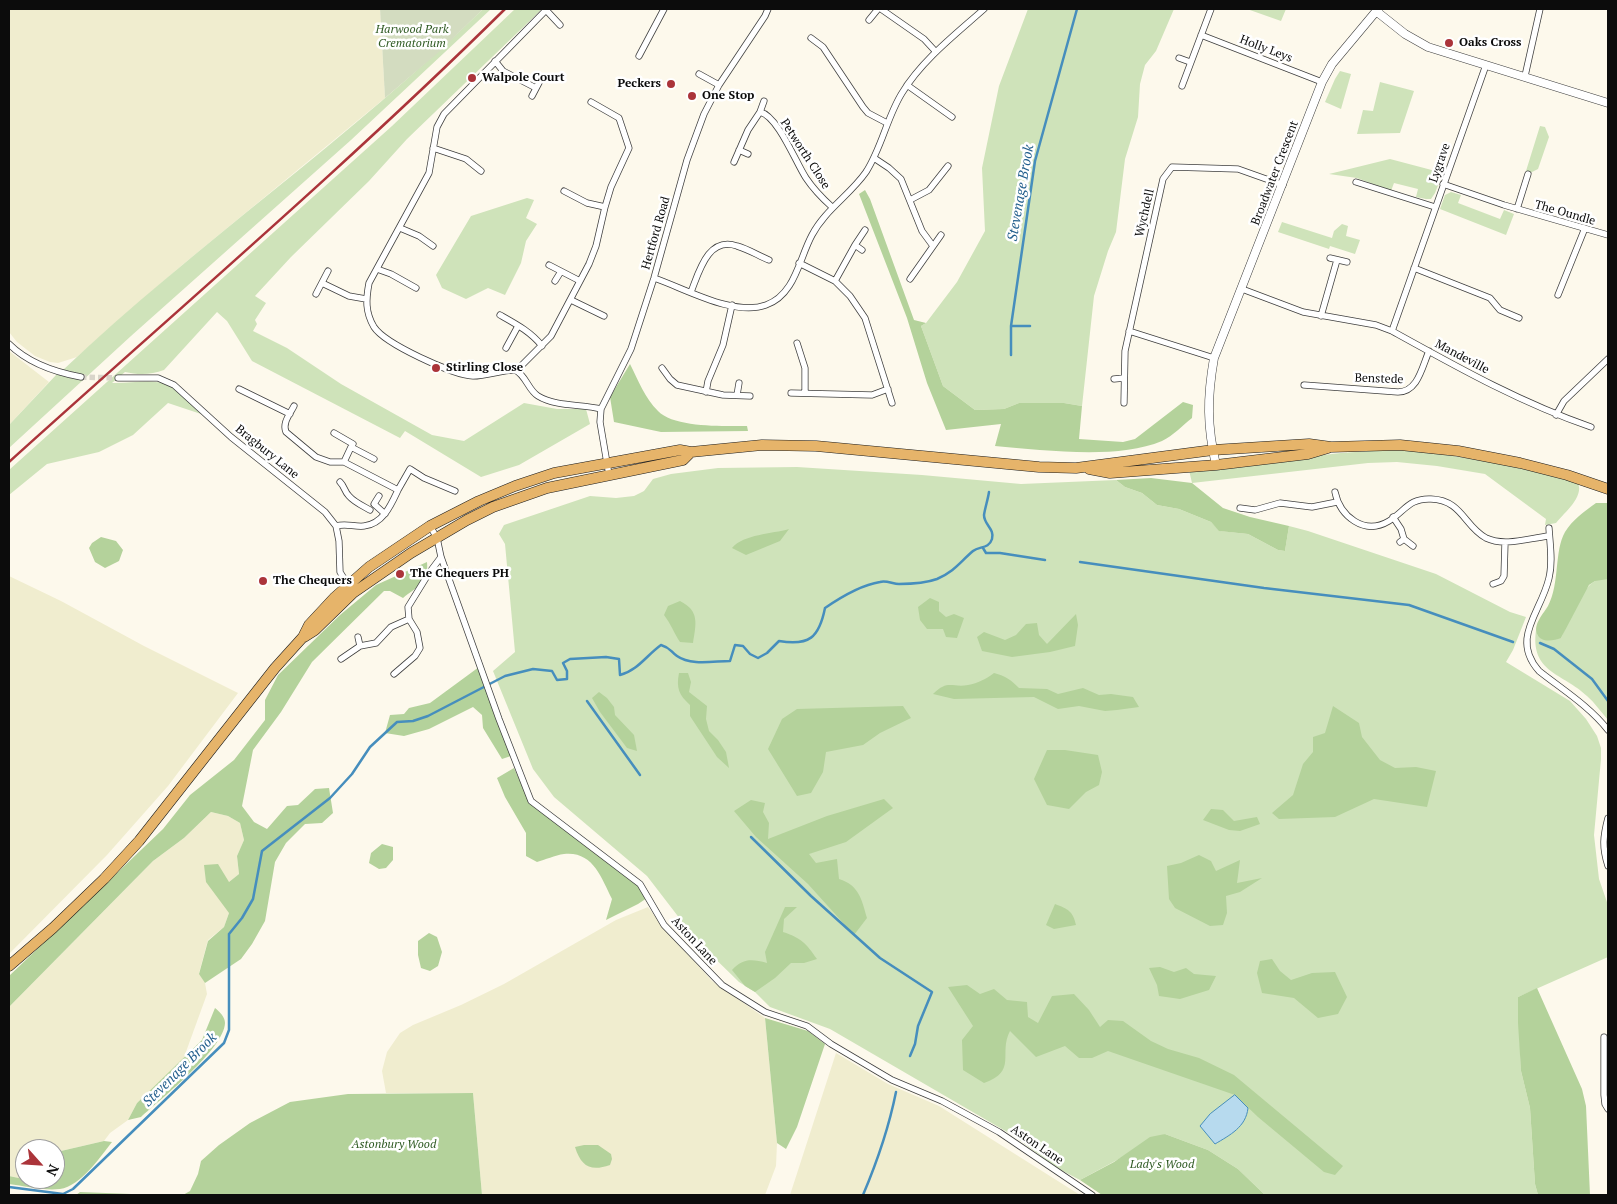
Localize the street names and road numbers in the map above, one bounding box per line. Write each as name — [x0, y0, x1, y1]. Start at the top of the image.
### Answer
street label: Holly Leys — [1238, 32, 1294, 66]
street label: Petworth Close — [777, 116, 833, 192]
street label: Broadwater Crescent — [1248, 119, 1302, 227]
street label: Lygrave — [1427, 141, 1453, 185]
street label: Wychdell — [1132, 188, 1158, 238]
street label: Hertford Road — [639, 195, 673, 271]
street label: The Oundle — [1533, 197, 1597, 229]
street label: Mandeville — [1433, 337, 1491, 377]
street label: Benstede — [1354, 371, 1404, 387]
street label: Bragbury Lane — [232, 422, 302, 482]
street label: Aston Lane — [668, 914, 720, 968]
street label: Aston Lane — [1008, 1122, 1066, 1168]

